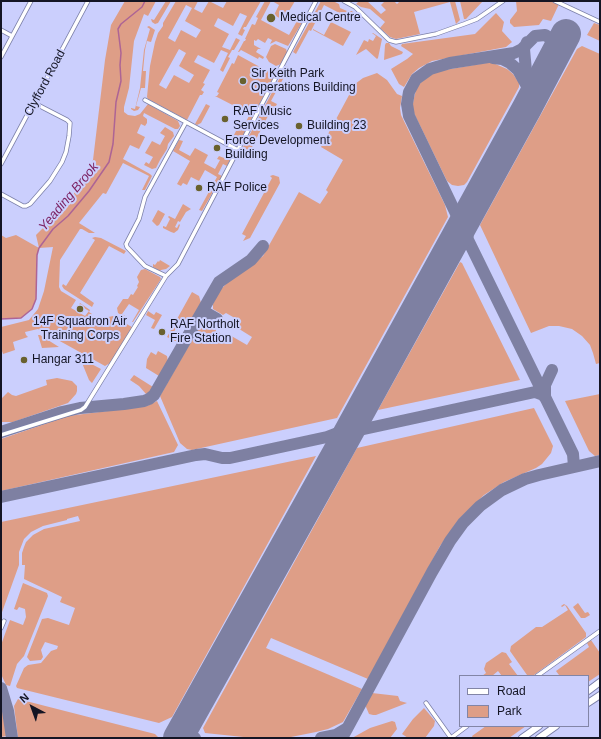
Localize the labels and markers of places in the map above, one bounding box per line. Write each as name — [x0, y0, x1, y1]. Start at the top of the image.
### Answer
place label: Medical Centre — [280, 11, 361, 25]
marker: Medical Centre — [265, 12, 277, 24]
place label: Sir Keith Park Operations Building — [251, 67, 356, 95]
marker: Sir Keith Park Operations Building — [238, 76, 248, 86]
place label: RAF Music Services — [233, 105, 292, 133]
marker: RAF Music Services — [220, 114, 230, 124]
place label: Building 23 — [307, 119, 366, 133]
marker: Building 23 — [294, 121, 304, 131]
place label: Force Development Building — [225, 134, 330, 162]
marker: Force Development Building — [212, 143, 222, 153]
place label: RAF Police — [207, 181, 267, 195]
marker: RAF Police — [194, 183, 204, 193]
marker: 14F Squadron Air Training Corps — [75, 304, 85, 314]
place label: 14F Squadron Air Training Corps — [33, 315, 127, 343]
place label: RAF Northolt Fire Station — [170, 318, 239, 346]
marker: RAF Northolt Fire Station — [157, 327, 167, 337]
place label: Hangar 311 — [32, 353, 94, 367]
marker: Hangar 311 — [19, 355, 29, 365]

